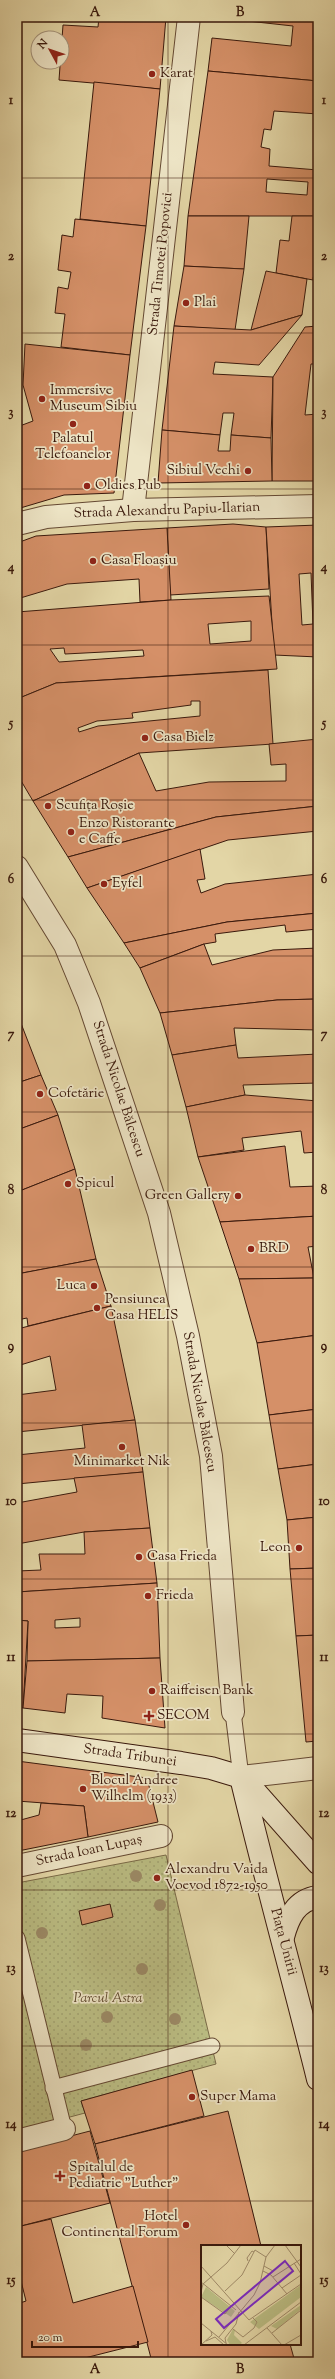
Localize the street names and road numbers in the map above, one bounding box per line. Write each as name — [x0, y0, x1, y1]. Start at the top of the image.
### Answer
street label: Strada Timotei Popovici — [144, 191, 178, 337]
street label: Strada Alexandru Papiu-Ilarian — [73, 498, 261, 524]
street label: Strada Nicolae Bălcescu — [86, 1018, 150, 1160]
street label: Strada Nicolae Bălcescu — [177, 1330, 221, 1474]
street label: Strada Tribunei — [82, 1740, 178, 1772]
street label: Strada Ioan Lupaș — [34, 1830, 144, 1872]
street label: Piața Unirii — [264, 1906, 302, 1978]

